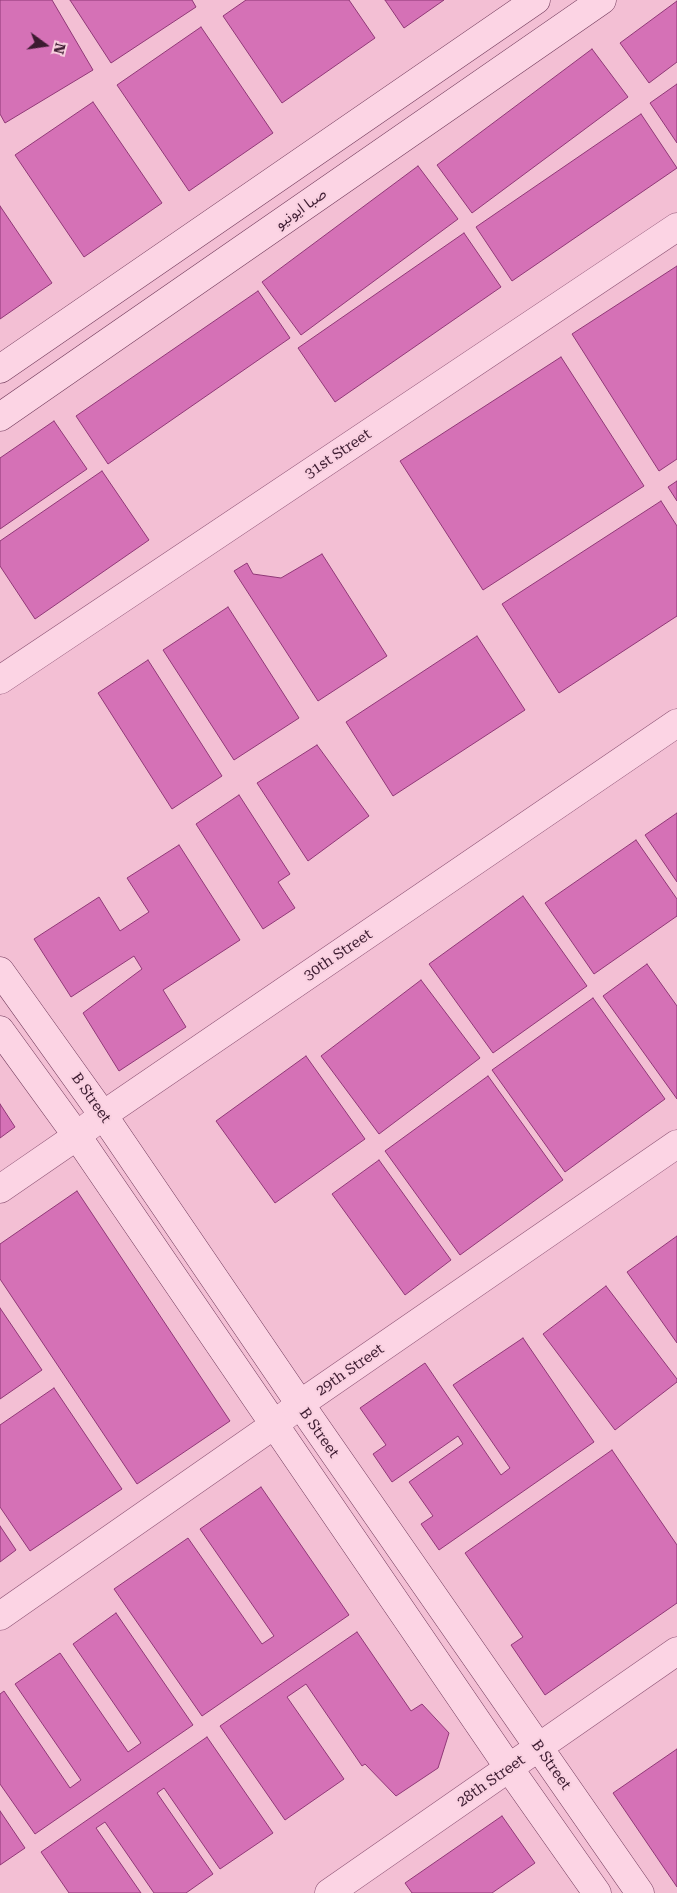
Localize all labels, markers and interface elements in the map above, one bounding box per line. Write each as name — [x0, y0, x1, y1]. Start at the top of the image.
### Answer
north arrow — [20, 20, 70, 70]
text: N — [50, 41, 69, 56]
street label: صبا ایونیو — [272, 185, 330, 233]
street label: 31st Street — [301, 425, 375, 483]
street label: 30th Street — [300, 925, 376, 985]
street label: B Street — [67, 1070, 115, 1126]
street label: 29th Street — [313, 1340, 387, 1400]
street label: B Street — [295, 1405, 343, 1461]
street label: B Street — [527, 1737, 575, 1793]
street label: 28th Street — [454, 1751, 528, 1811]

